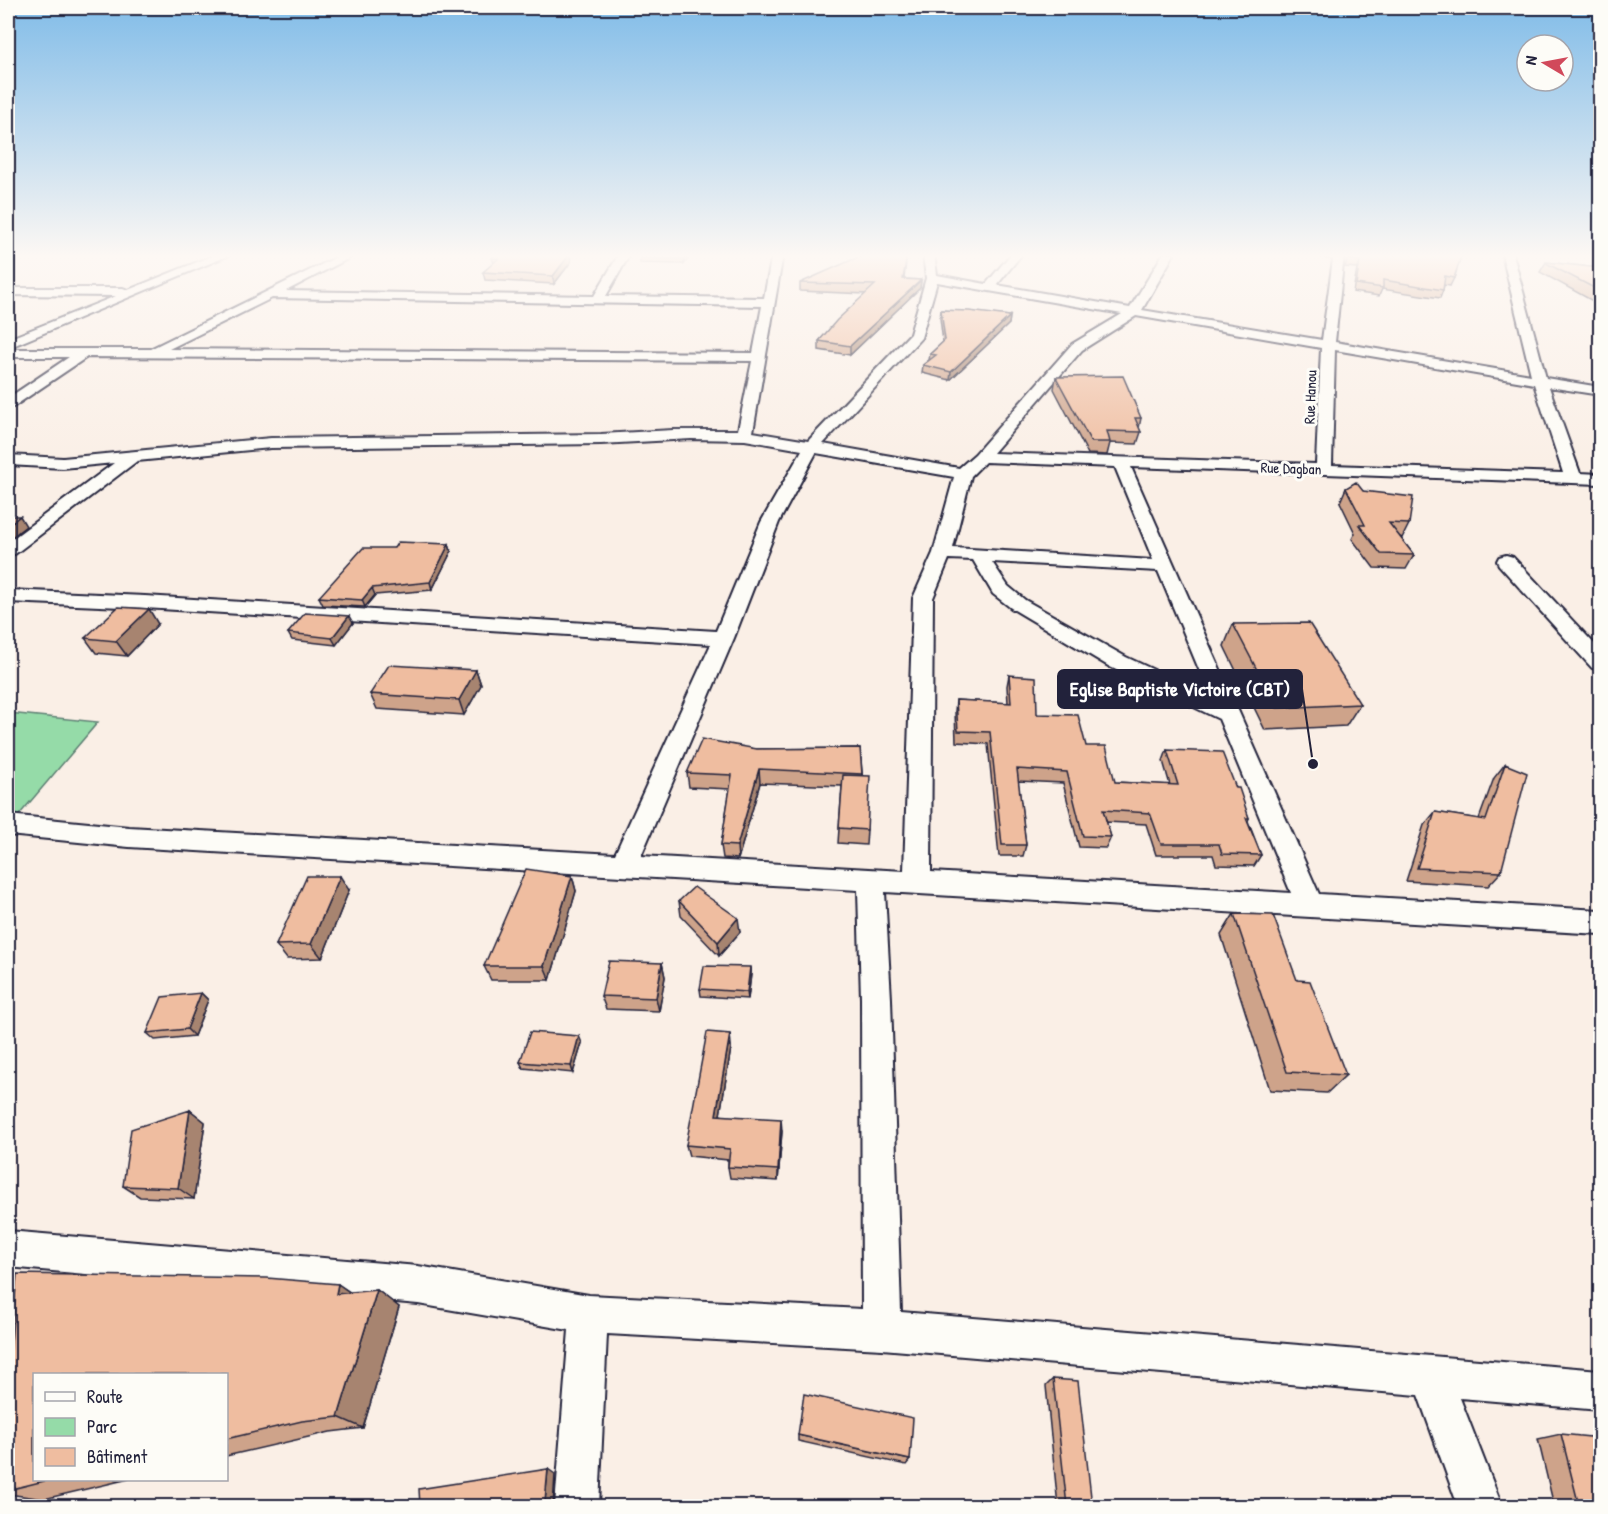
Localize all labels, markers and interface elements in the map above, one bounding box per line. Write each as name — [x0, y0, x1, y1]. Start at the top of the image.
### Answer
north arrow — [1515, 33, 1575, 93]
text: N — [1519, 54, 1542, 66]
street label: Rue Hanou — [1299, 370, 1321, 424]
street label: Rue Dagban — [1260, 456, 1322, 480]
callout: Eglise Baptiste Victoire (CBT) — [1058, 670, 1302, 708]
text: Eglise Baptiste Victoire (CBT) — [1070, 675, 1290, 703]
legend — [33, 1373, 228, 1481]
text: Route — [87, 1384, 123, 1409]
text: Parc — [87, 1414, 117, 1439]
text: Bâtiment — [87, 1444, 148, 1469]

